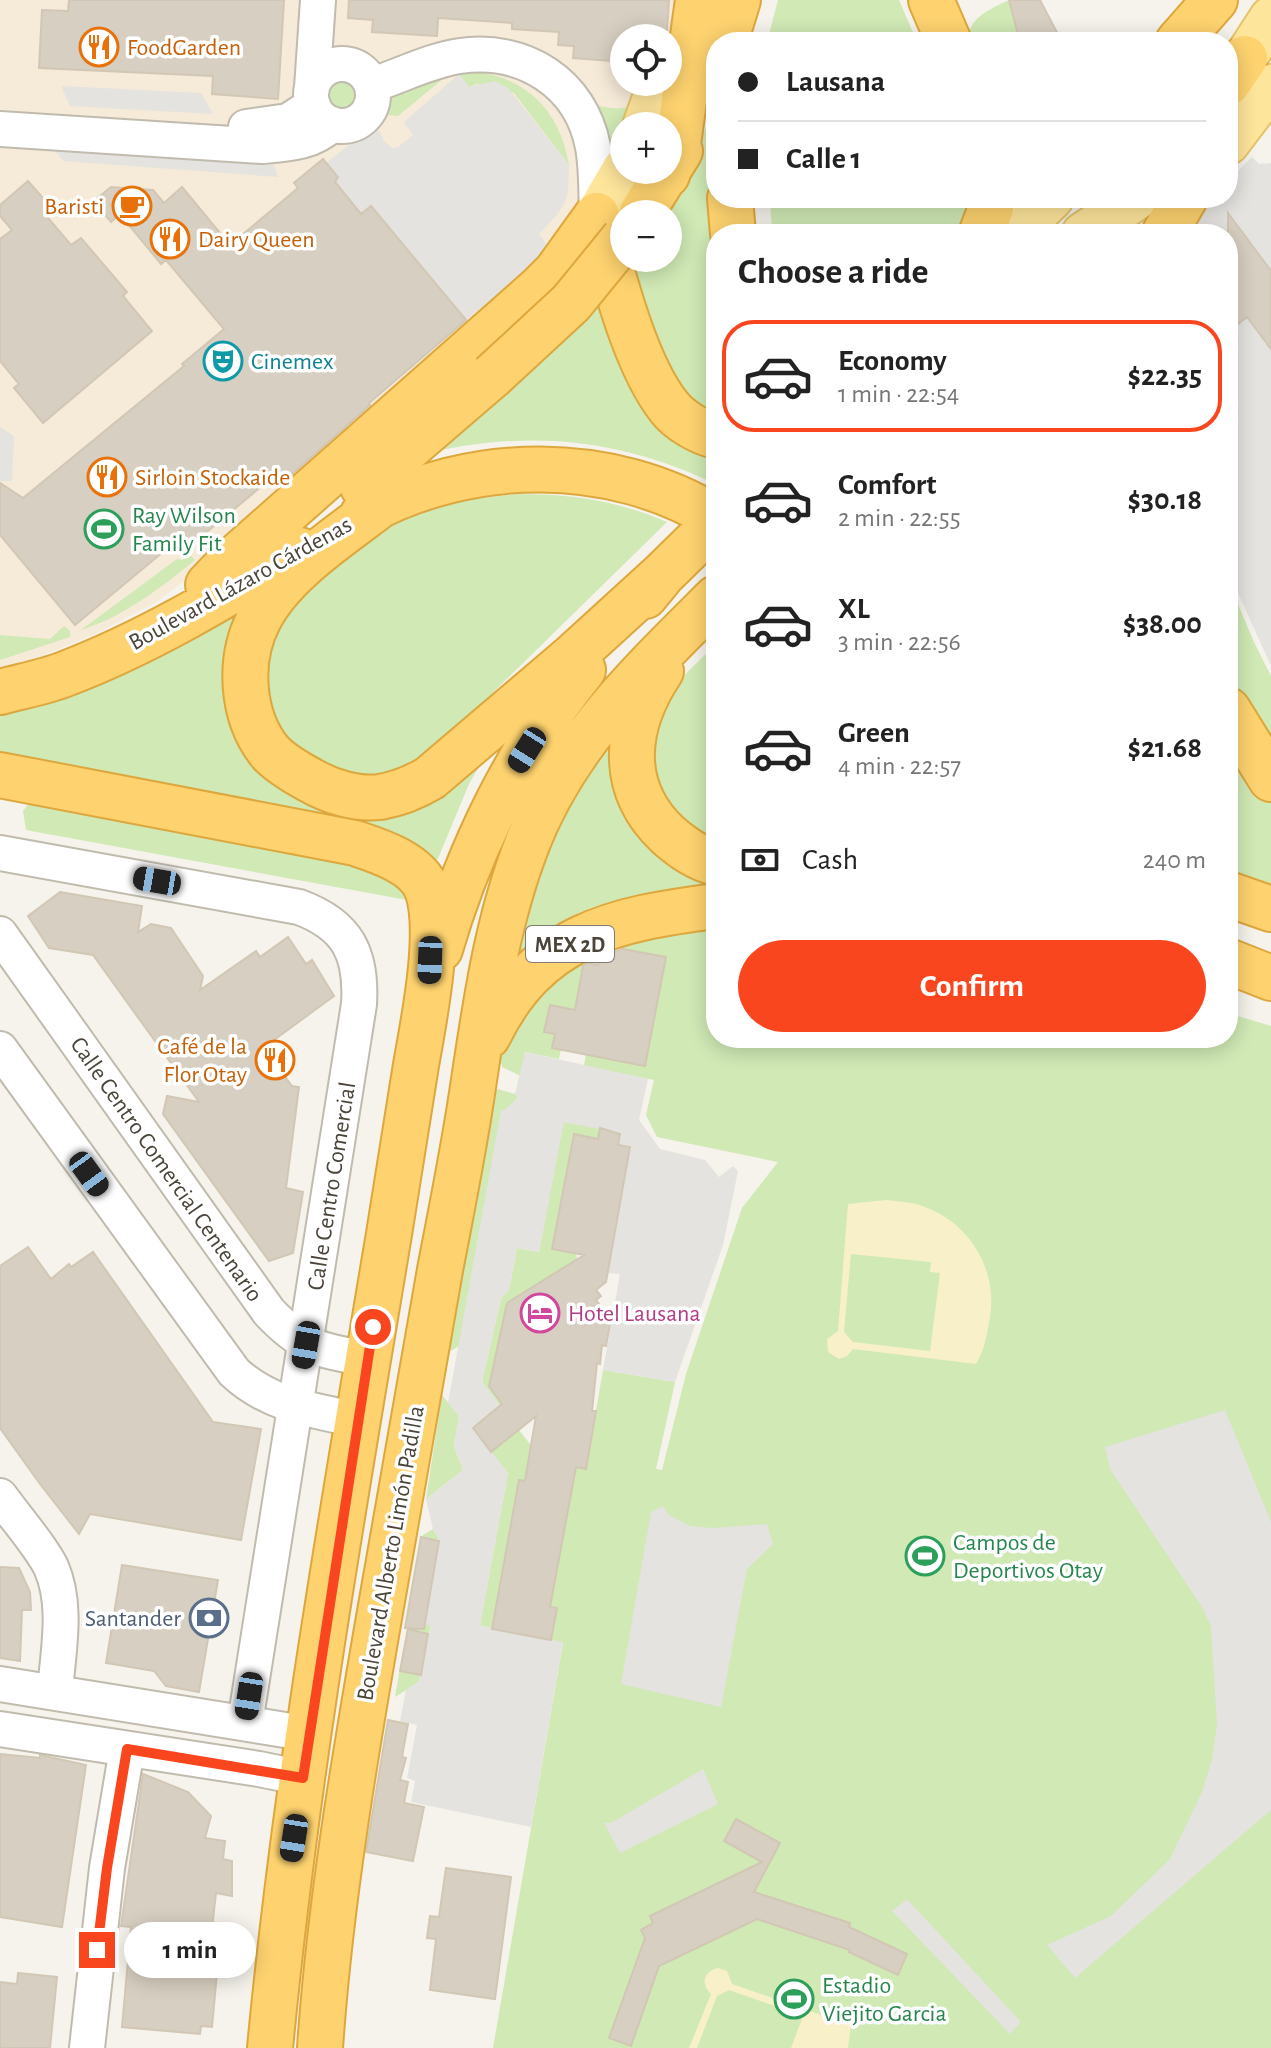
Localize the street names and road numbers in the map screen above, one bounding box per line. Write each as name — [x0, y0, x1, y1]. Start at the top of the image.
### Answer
street label: Boulevard Lázaro Cárdenas — [125, 513, 356, 655]
road number: MEX 2D — [526, 926, 614, 962]
street label: Calle Centro Comercial Centenario — [65, 1033, 267, 1306]
street label: Calle Centro Comercial — [304, 1080, 360, 1292]
street label: Boulevard Alberto Limón Padilla — [353, 1404, 429, 1703]

